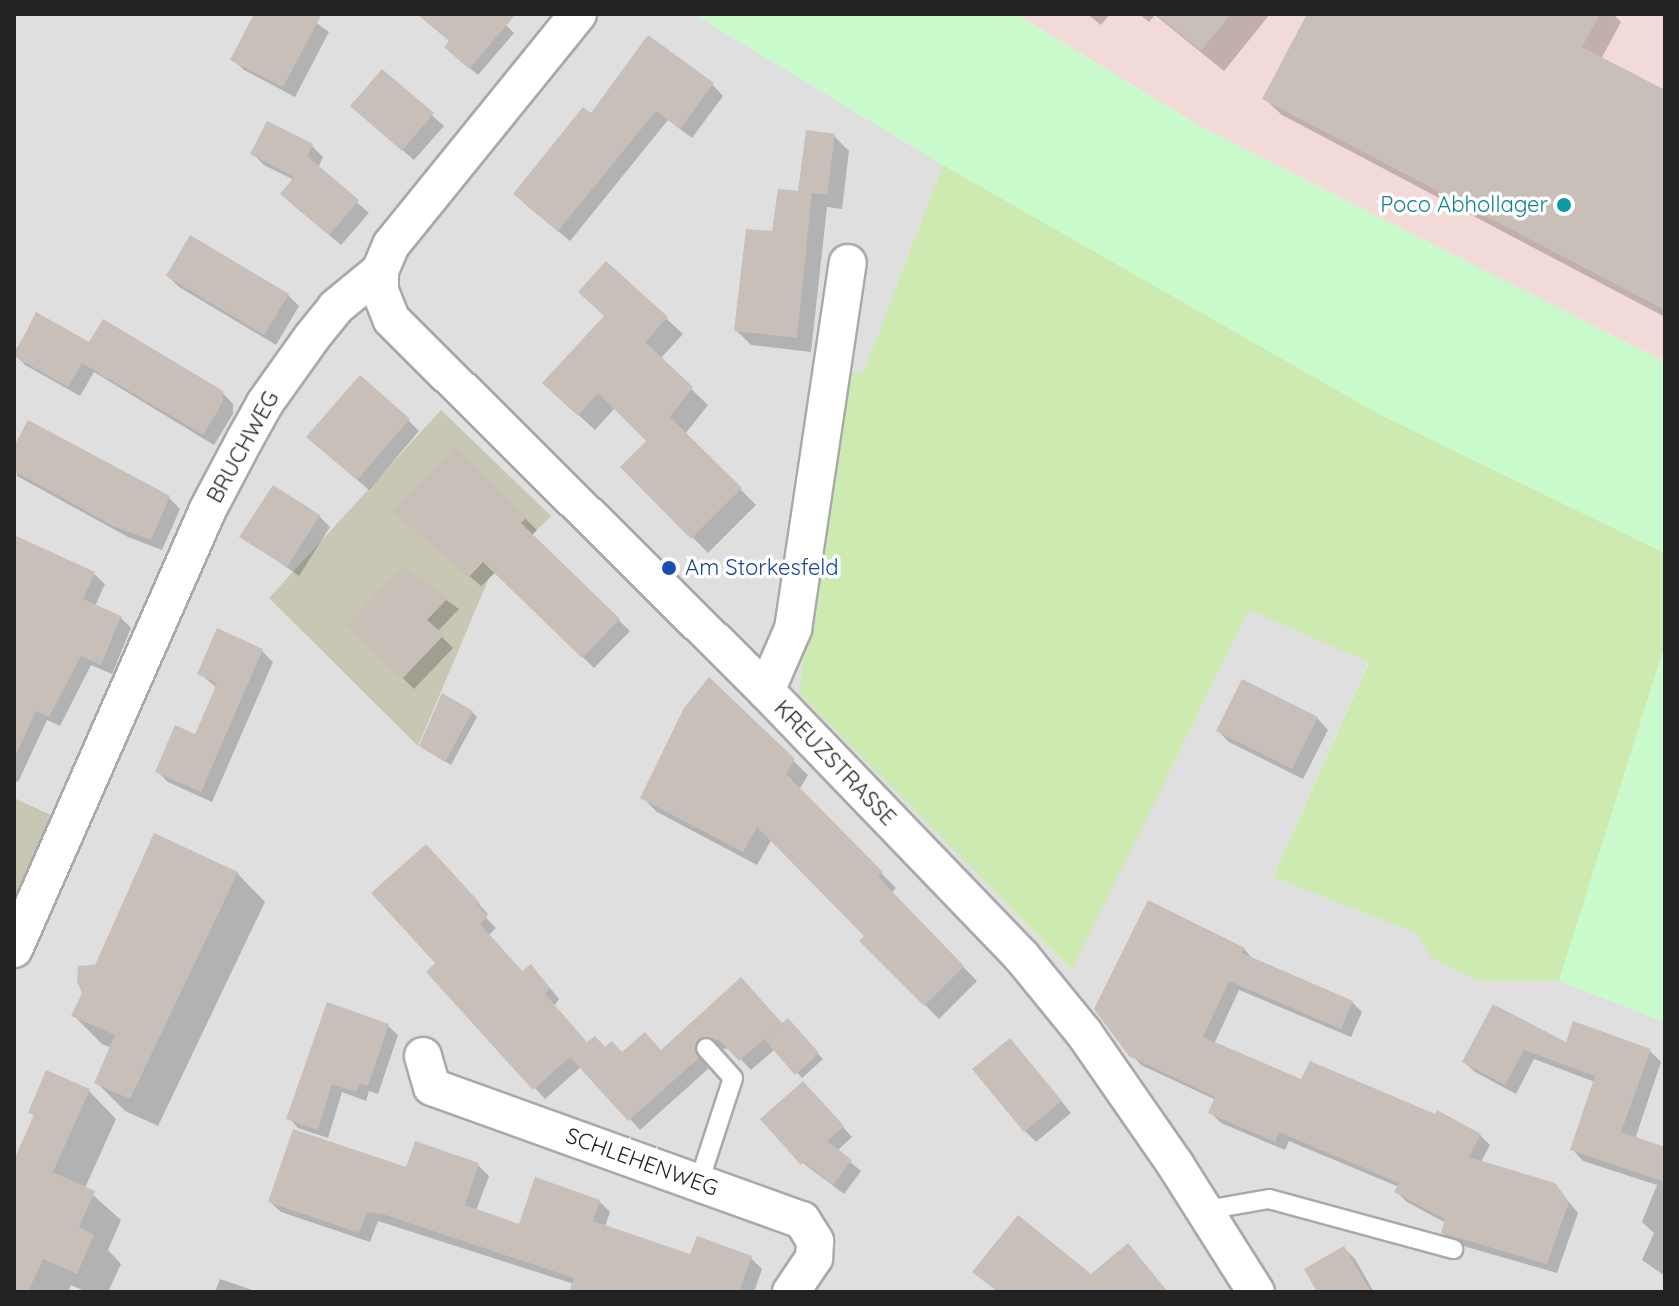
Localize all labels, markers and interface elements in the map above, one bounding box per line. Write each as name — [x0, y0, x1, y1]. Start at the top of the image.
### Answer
place label: Poco Abhollager — [1380, 192, 1548, 218]
marker: Poco Abhollager — [1555, 196, 1573, 214]
street label: BRUCHWEG — [201, 386, 285, 508]
place label: Am Storkesfeld — [685, 555, 839, 581]
marker: Am Storkesfeld — [660, 559, 678, 577]
street label: KREUZSTRASSE — [769, 695, 901, 831]
street label: SCHLEHENWEG — [562, 1122, 722, 1202]

